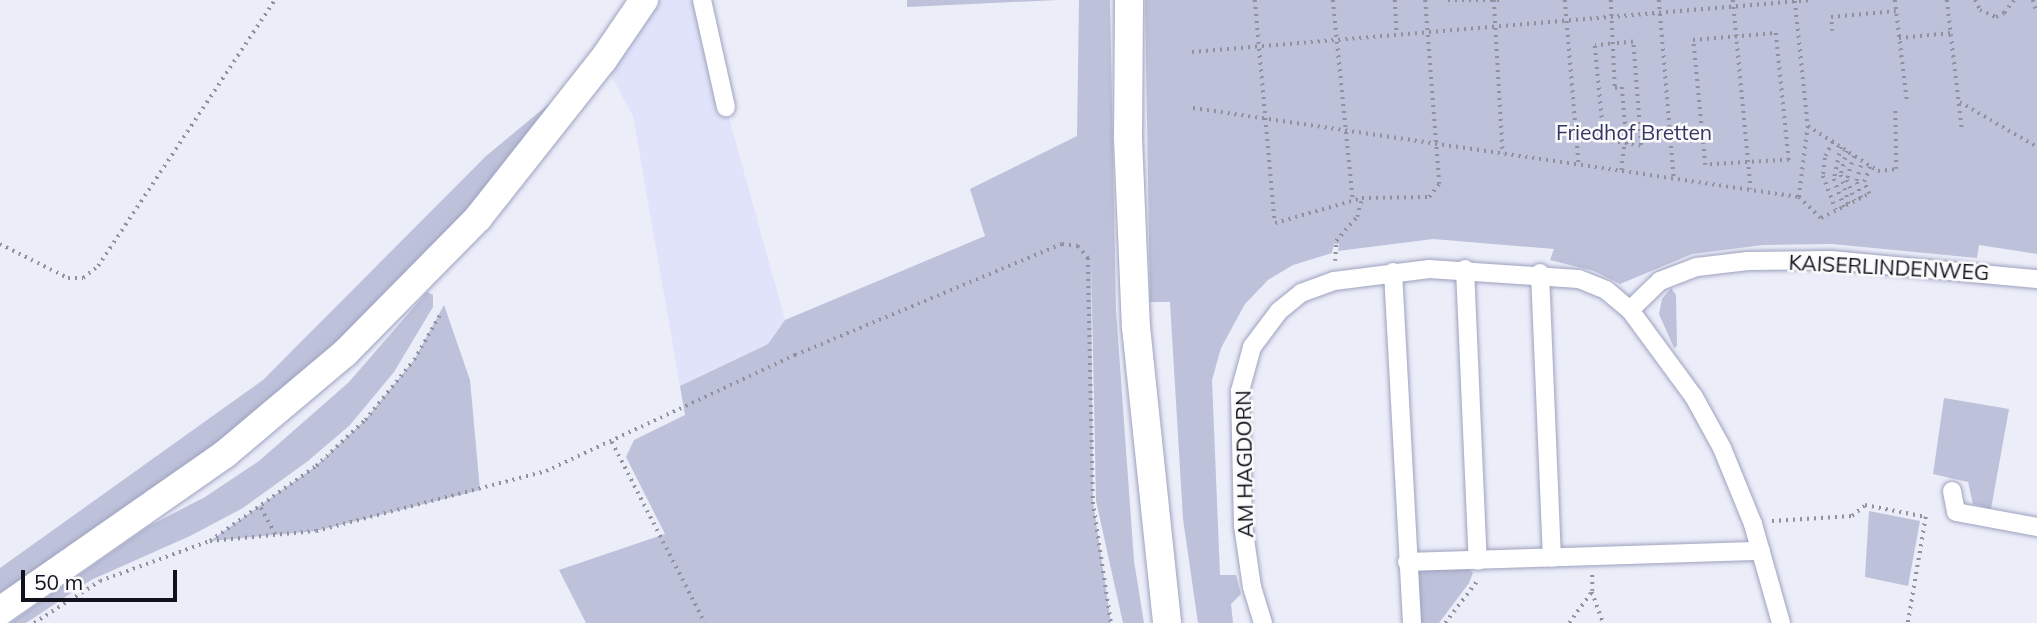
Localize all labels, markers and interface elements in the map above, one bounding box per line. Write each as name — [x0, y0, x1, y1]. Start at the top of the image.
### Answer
park label: Friedhof Bretten — [1556, 119, 1712, 145]
street label: KAISERLINDENWEG — [1788, 249, 1990, 285]
street label: AM HAGDORN — [1230, 390, 1258, 538]
scale bar — [24, 556, 180, 600]
text: 50 m — [34, 569, 83, 595]

